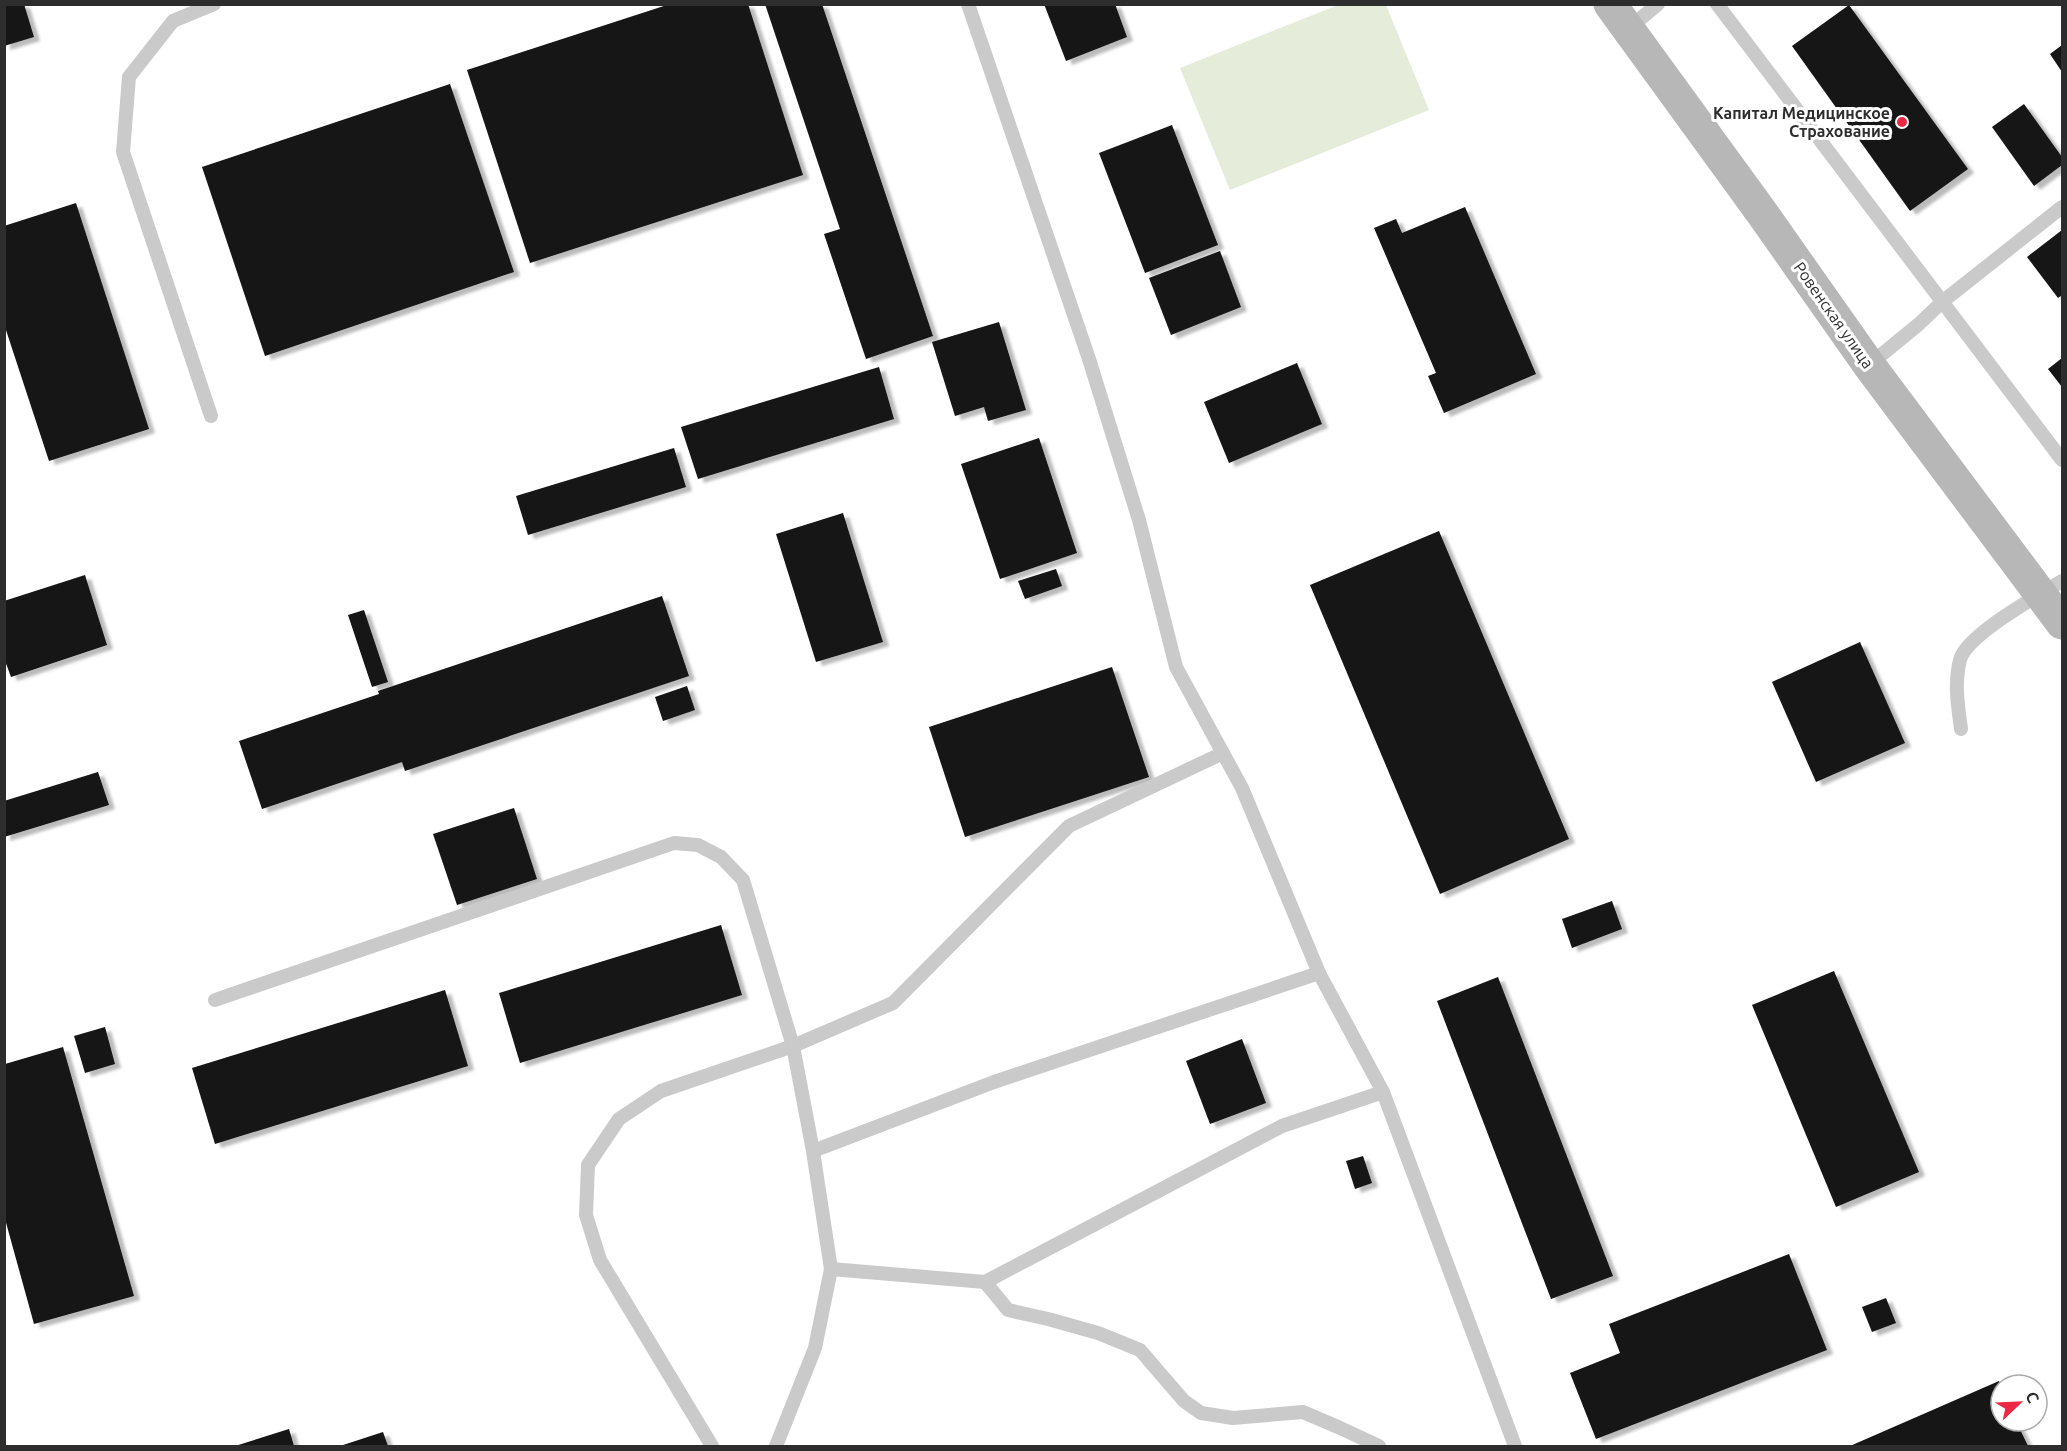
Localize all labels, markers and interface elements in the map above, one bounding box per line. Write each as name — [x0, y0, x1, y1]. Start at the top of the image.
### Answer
place label: Капитал Медицинское Страхование — [1713, 104, 1890, 140]
marker: Капитал Медицинское Страхование — [1895, 115, 1909, 129]
street label: Ровенская улица — [1791, 258, 1877, 372]
north arrow — [1989, 1373, 2049, 1433]
text: С — [2023, 1389, 2043, 1405]

